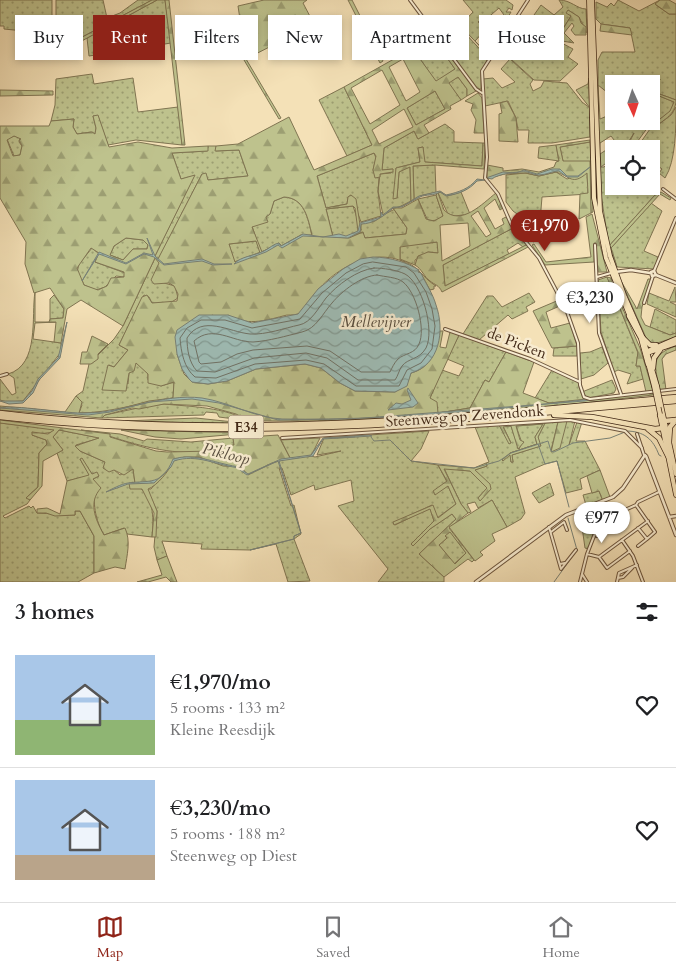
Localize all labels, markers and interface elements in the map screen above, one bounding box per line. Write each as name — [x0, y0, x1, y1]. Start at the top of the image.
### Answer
chip: Buy — [15, 15, 83, 60]
chip: Rent — [93, 15, 165, 60]
chip: Filters — [175, 15, 258, 60]
chip: New — [268, 15, 342, 60]
chip: Apartment — [352, 15, 469, 60]
chip: House — [479, 15, 564, 60]
north arrow — [605, 75, 660, 130]
map controls — [605, 75, 660, 195]
button: locate — [605, 140, 660, 195]
pin: €1,970 — [504, 210, 586, 252]
text: €1,970 — [522, 215, 569, 237]
pin: €3,230 — [549, 282, 631, 324]
text: €3,230 — [567, 287, 614, 309]
water label: Mellevijver — [341, 311, 412, 333]
street label: de Picken — [484, 323, 550, 364]
street label: Steenweg op Zevendonk — [385, 400, 545, 432]
road number: E34 — [228, 416, 264, 438]
water label: Pikloop — [200, 438, 252, 471]
pin: €977 — [572, 502, 632, 544]
text: €977 — [585, 507, 619, 529]
text: 3 homes — [15, 598, 94, 627]
icon: filters — [633, 598, 661, 626]
text: €1,970/mo — [170, 668, 271, 697]
icon: home — [55, 675, 115, 735]
icon: heart — [633, 691, 661, 719]
text: 5 rooms · 133 m² — [170, 697, 285, 719]
text: Kleine Reesdijk — [170, 719, 275, 741]
text: €3,230/mo — [170, 794, 271, 823]
icon: home — [55, 800, 115, 860]
icon: heart — [633, 816, 661, 844]
text: 5 rooms · 188 m² — [170, 823, 285, 845]
text: Steenweg op Diest — [170, 845, 297, 867]
tab: Map — [96, 913, 124, 962]
tab: Saved — [316, 913, 350, 962]
tab: Home — [542, 913, 580, 962]

